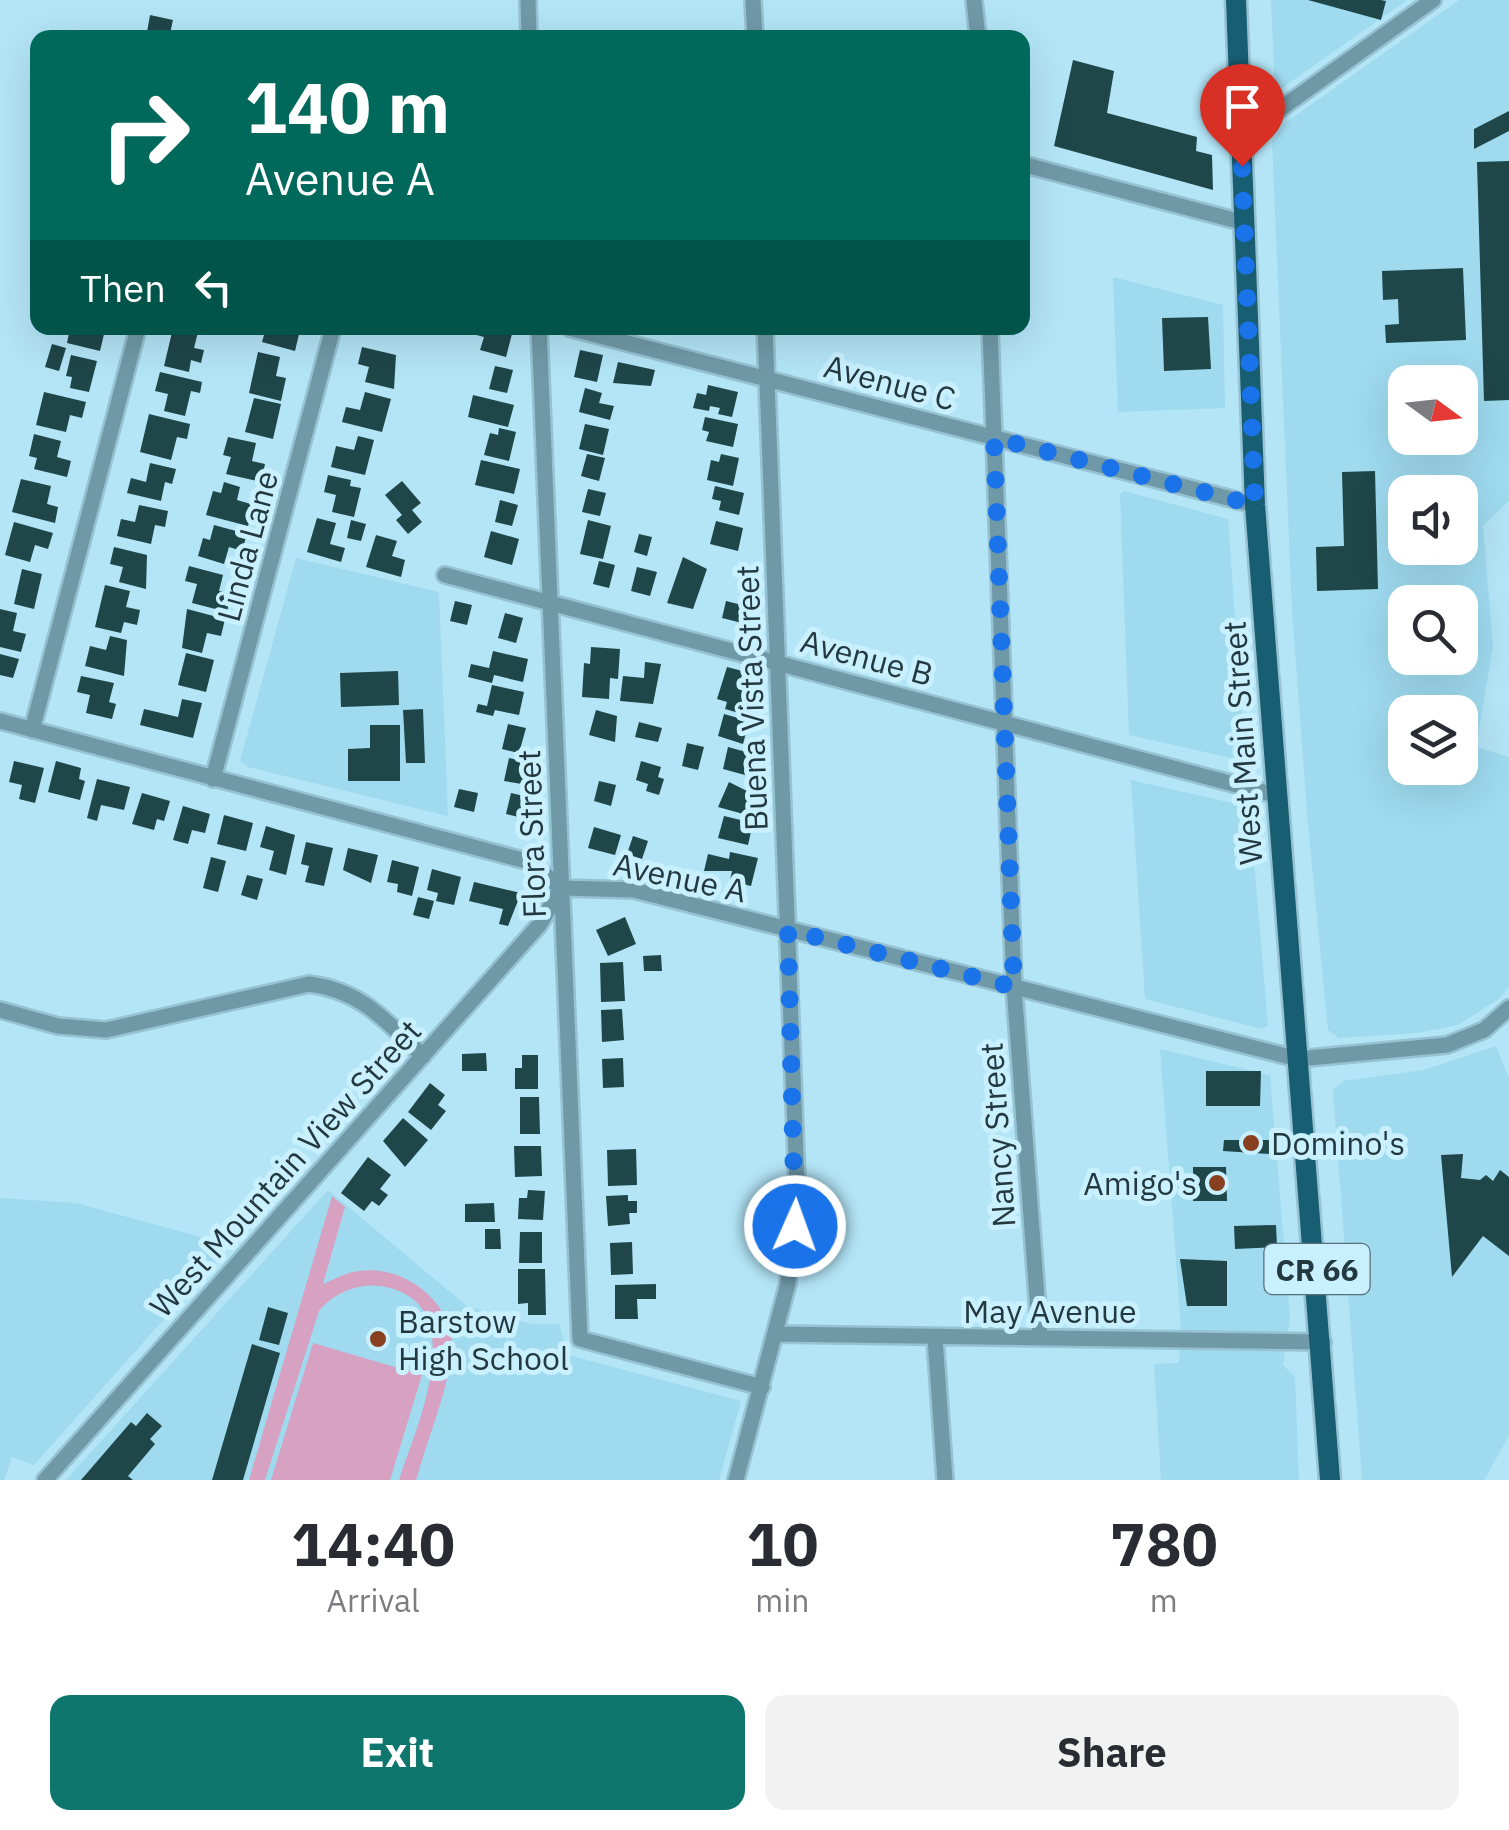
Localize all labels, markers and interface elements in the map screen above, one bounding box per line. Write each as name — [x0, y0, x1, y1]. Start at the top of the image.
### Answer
text: 140 m — [245, 61, 450, 152]
pin — [1200, 64, 1285, 167]
icon: right — [80, 70, 210, 200]
icon: arrive — [1215, 79, 1270, 134]
text: Avenue A — [245, 149, 435, 207]
icon: left — [186, 260, 241, 315]
text: Then — [80, 263, 166, 312]
street label: Avenue C — [820, 344, 960, 420]
north arrow — [1388, 365, 1478, 455]
map controls — [1388, 365, 1478, 785]
street label: Linda Lane — [207, 466, 287, 626]
button: sound — [1388, 475, 1478, 565]
street label: Buena Vista Street — [725, 564, 777, 832]
button: search — [1388, 585, 1478, 675]
street label: Avenue B — [796, 619, 938, 695]
street label: West Main Street — [1213, 620, 1271, 866]
button: layers — [1388, 695, 1478, 785]
street label: Flora Street — [507, 749, 555, 919]
street label: Avenue A — [610, 842, 750, 912]
street label: West Mountain View Street — [140, 1010, 430, 1326]
street label: Nancy Street — [970, 1041, 1024, 1229]
place label: Domino's — [1271, 1122, 1405, 1164]
marker: Domino's — [1240, 1132, 1262, 1154]
place label: Amigo's — [1083, 1162, 1197, 1204]
marker: Amigo's — [1206, 1172, 1228, 1194]
position arrow — [743, 1174, 847, 1278]
road number: CR 66 — [1264, 1244, 1370, 1294]
street label: May Avenue — [963, 1290, 1137, 1332]
place label: Barstow High School — [398, 1300, 569, 1379]
marker: Barstow High School — [367, 1328, 389, 1350]
text: 14:40 — [291, 1504, 455, 1583]
text: 10 — [746, 1504, 818, 1583]
text: 780 — [1110, 1504, 1218, 1583]
text: Arrival — [327, 1579, 420, 1621]
text: min — [755, 1579, 809, 1621]
text: m — [1150, 1579, 1178, 1621]
button: Exit — [50, 1695, 745, 1810]
button: Share — [765, 1695, 1459, 1810]

